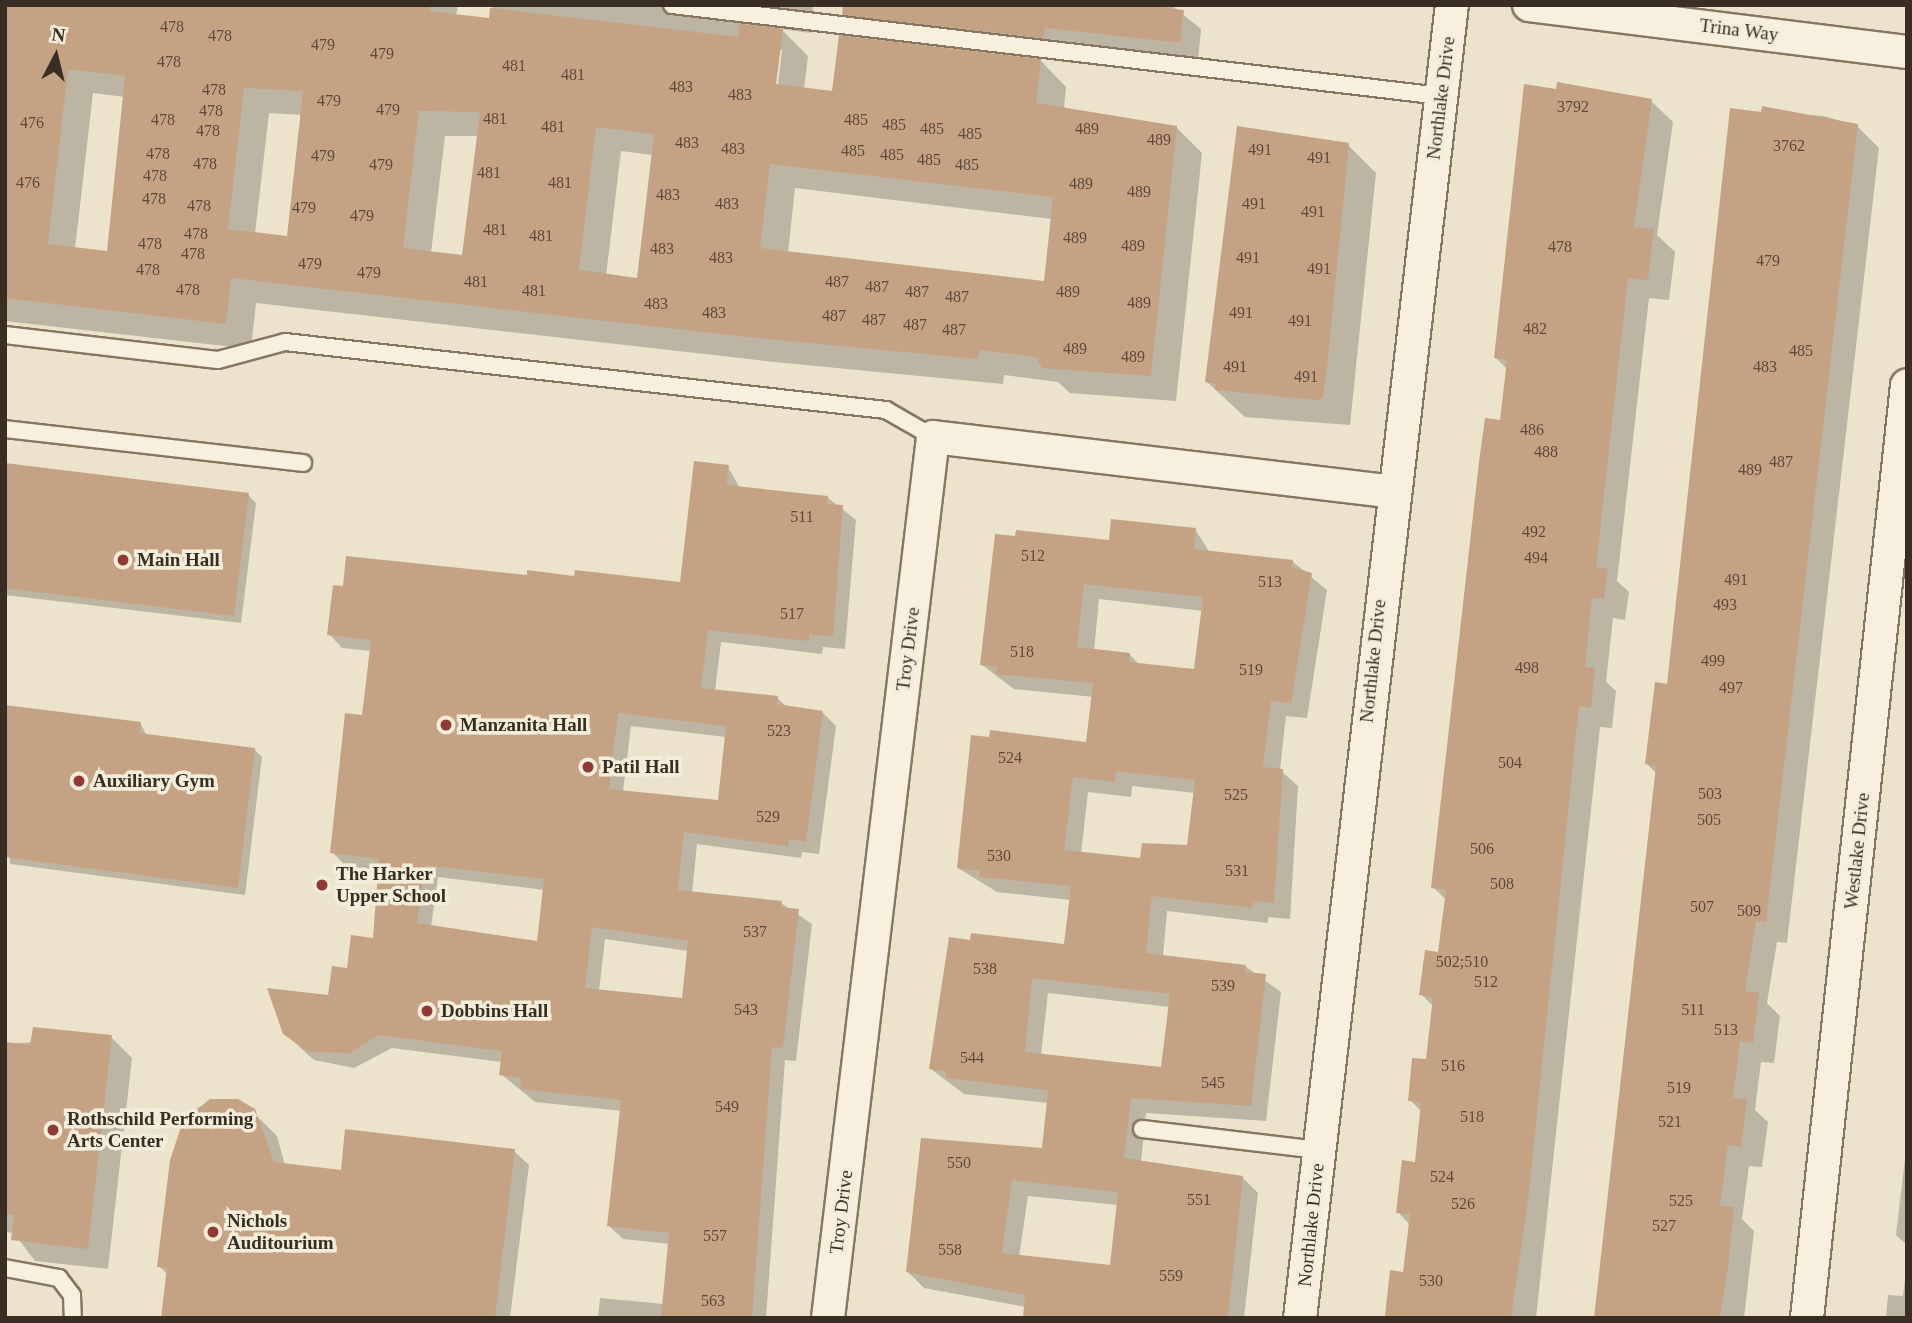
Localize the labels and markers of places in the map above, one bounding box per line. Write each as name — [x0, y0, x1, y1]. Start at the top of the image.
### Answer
place label: Main Hall — [137, 549, 220, 571]
marker: Main Hall — [115, 552, 131, 568]
place label: Manzanita Hall — [460, 714, 587, 736]
marker: Manzanita Hall — [438, 717, 454, 733]
place label: Patil Hall — [602, 756, 680, 778]
marker: Patil Hall — [580, 759, 596, 775]
place label: Auxiliary Gym — [93, 770, 215, 792]
marker: Auxiliary Gym — [71, 773, 87, 789]
place label: The Harker Upper School — [336, 863, 446, 907]
marker: The Harker Upper School — [314, 877, 330, 893]
place label: Dobbins Hall — [441, 1000, 548, 1022]
marker: Dobbins Hall — [419, 1003, 435, 1019]
place label: Rothschild Performing Arts Center — [67, 1108, 253, 1152]
marker: Rothschild Performing Arts Center — [45, 1122, 61, 1138]
place label: Nichols Auditourium — [227, 1210, 334, 1254]
marker: Nichols Auditourium — [205, 1224, 221, 1240]

